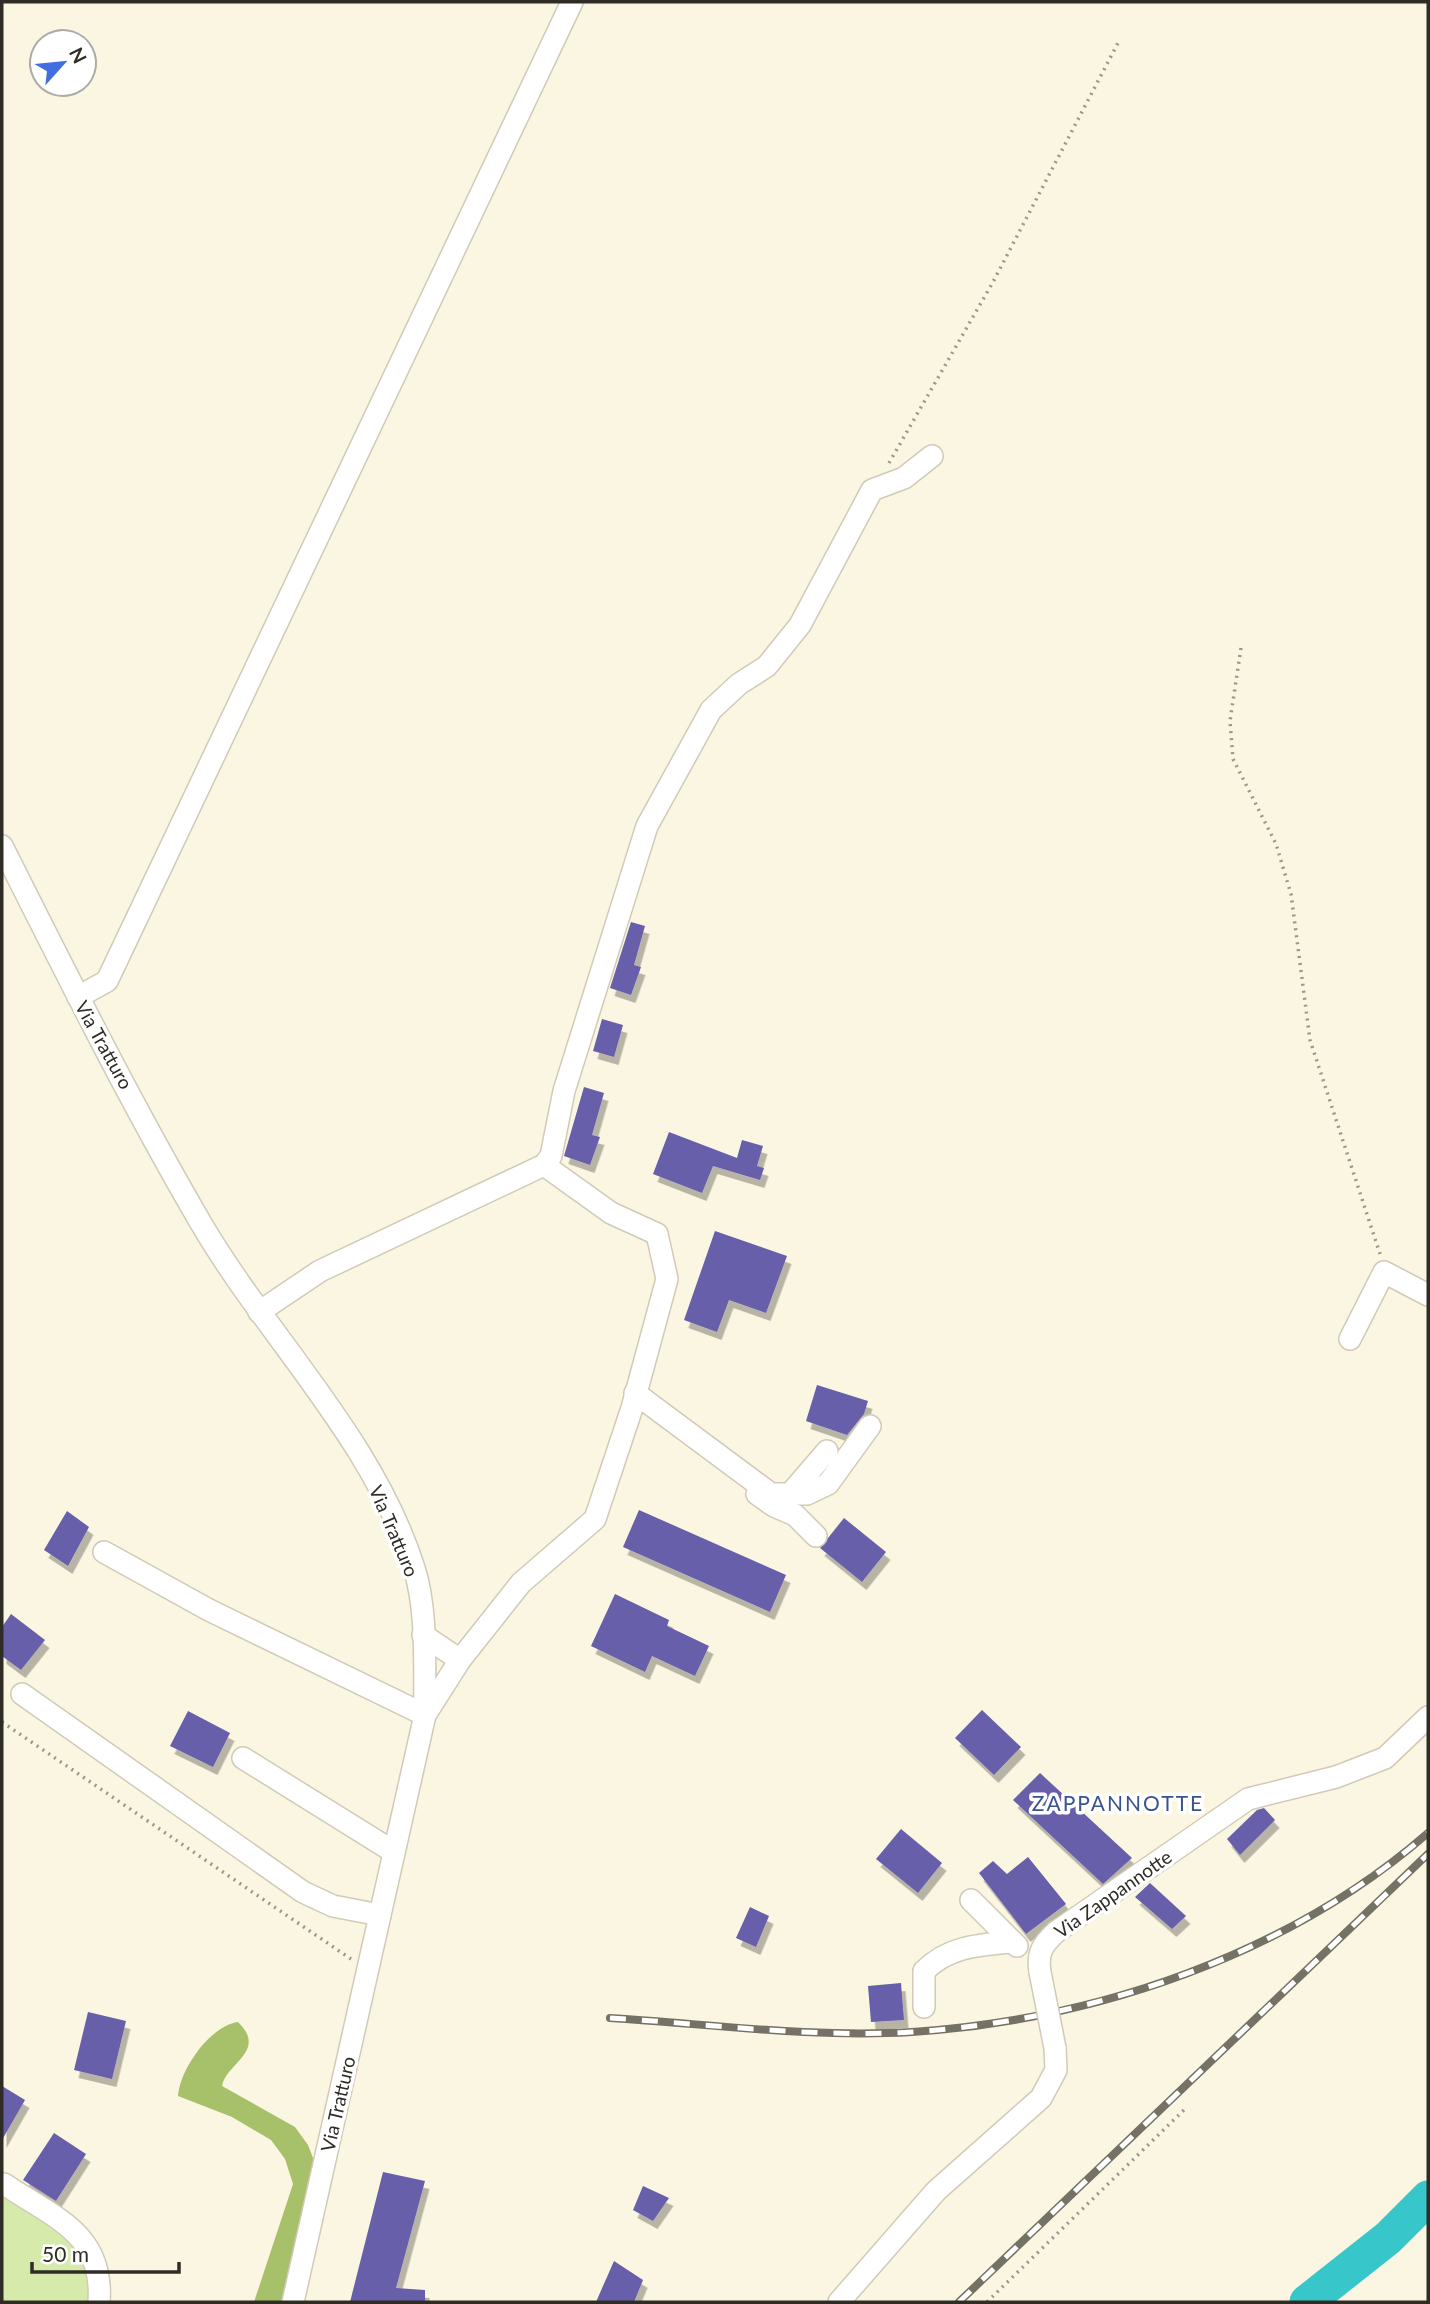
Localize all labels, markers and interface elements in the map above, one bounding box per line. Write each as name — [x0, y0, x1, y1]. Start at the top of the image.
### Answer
north arrow — [28, 28, 98, 98]
text: N — [65, 43, 92, 67]
street label: Via Tratturo — [71, 997, 138, 1093]
street label: Via Tratturo — [365, 1482, 424, 1580]
district label: ZAPPANNOTTE — [1032, 1790, 1204, 1815]
street label: Via Zappannotte — [1050, 1845, 1176, 1943]
street label: Via Tratturo — [315, 2054, 360, 2154]
scale bar — [32, 2230, 178, 2274]
text: 50 m — [42, 2241, 89, 2266]

